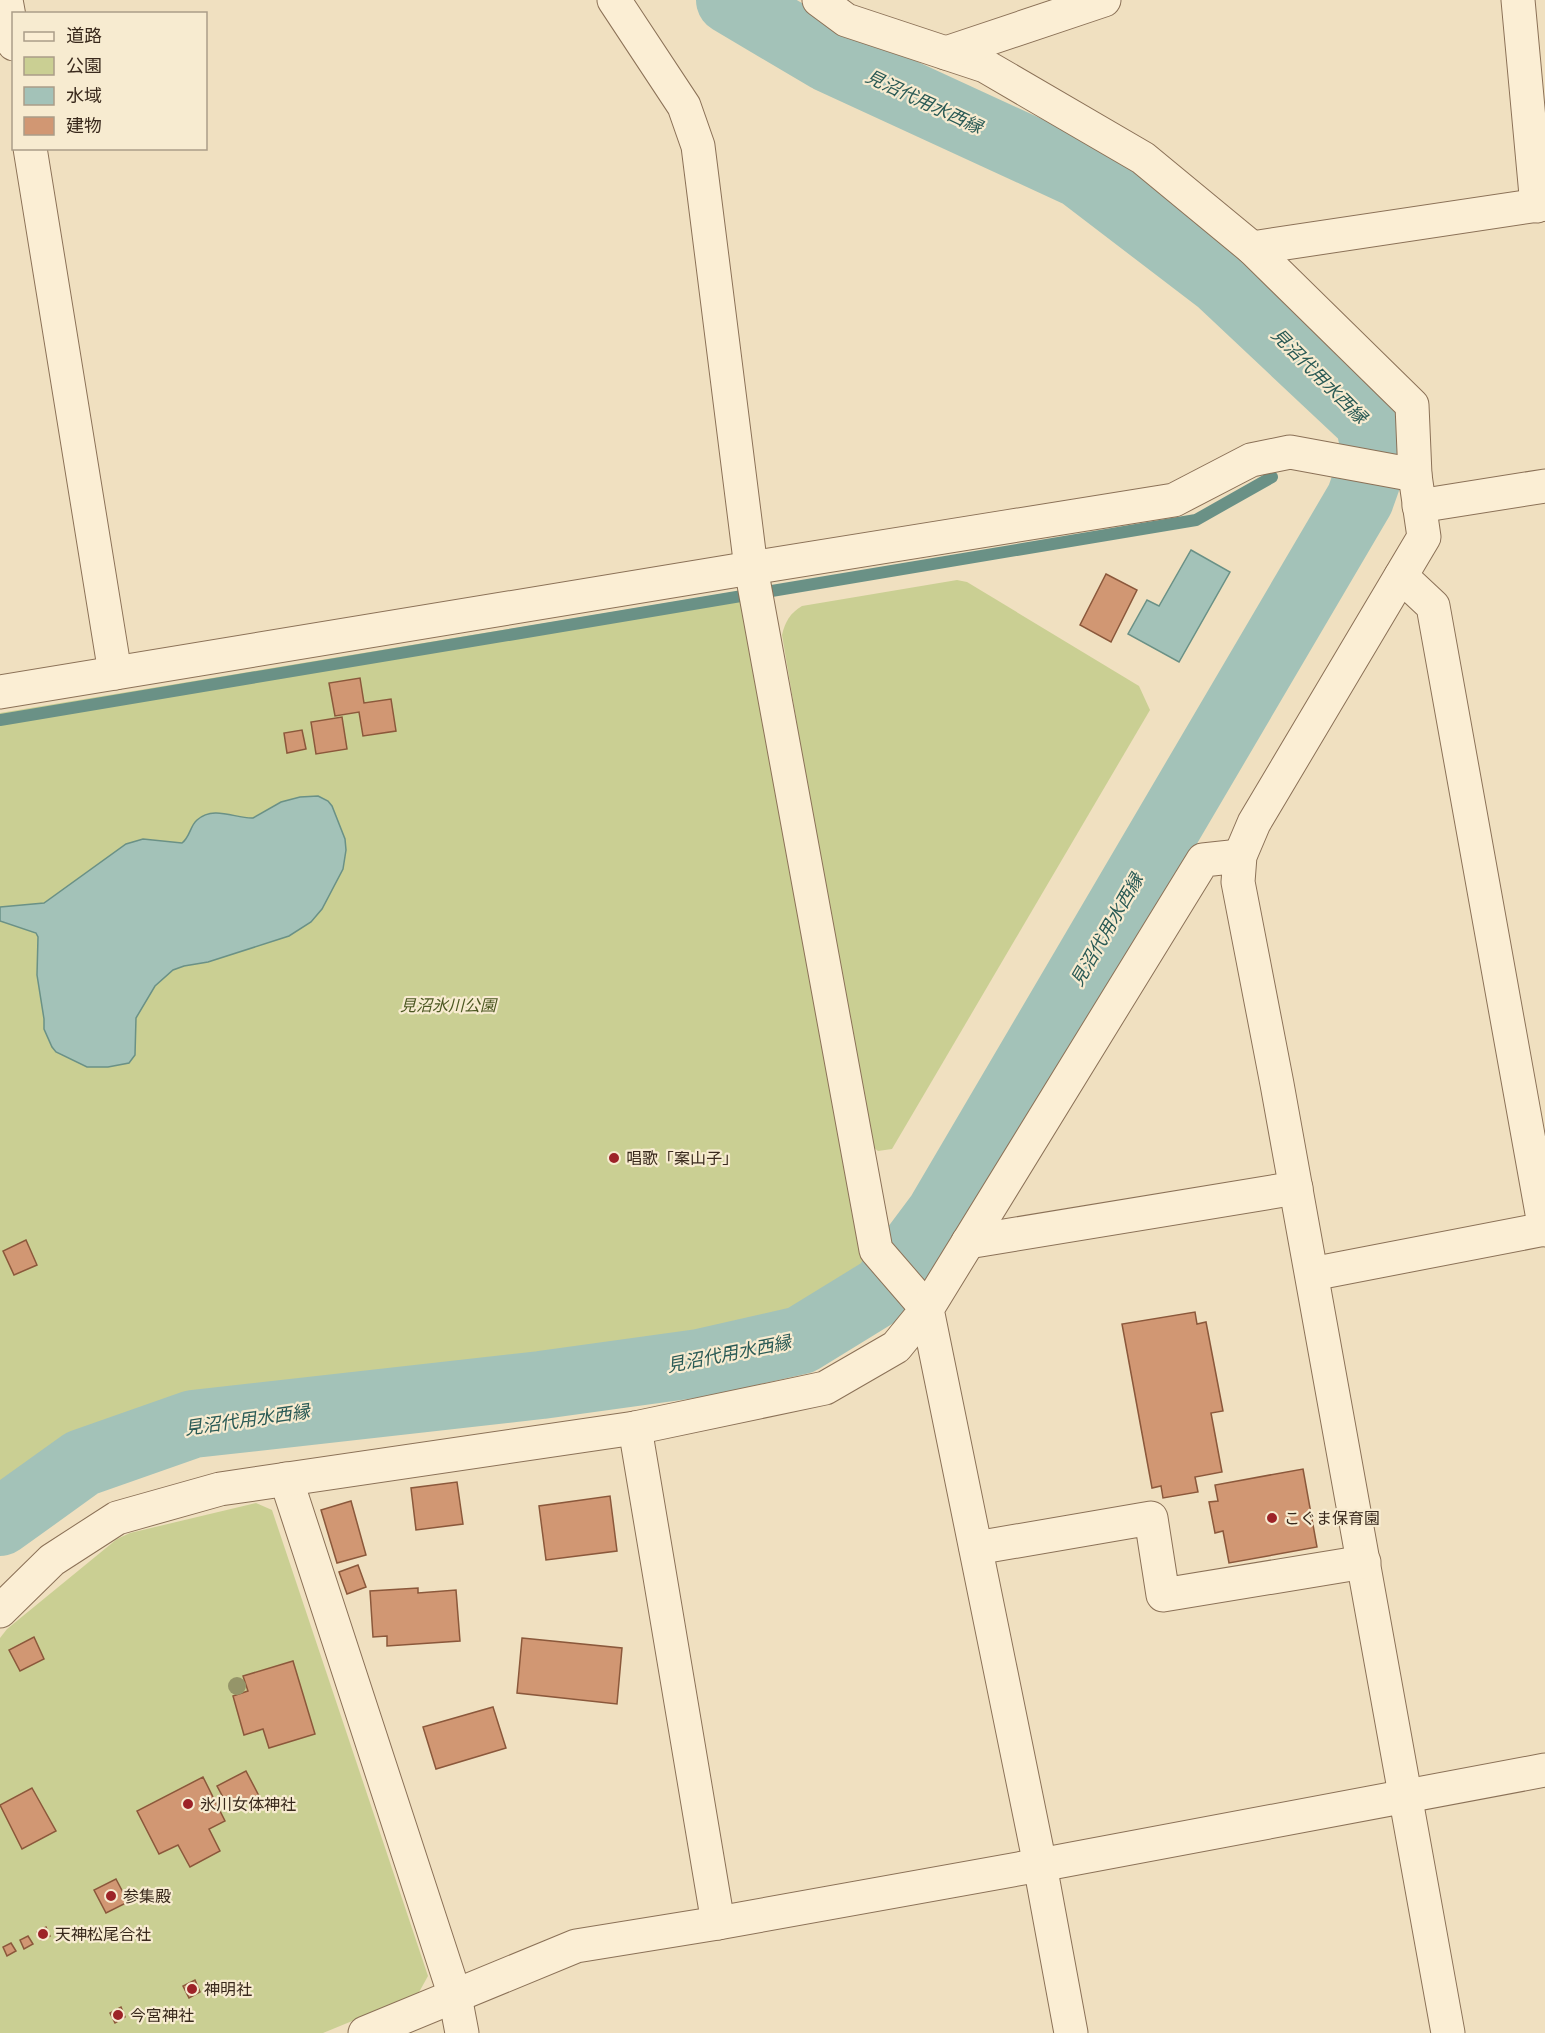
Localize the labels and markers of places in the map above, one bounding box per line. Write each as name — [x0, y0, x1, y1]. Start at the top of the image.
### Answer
place label: 唱歌「案山子」 — [626, 1149, 738, 1168]
marker: 唱歌「案山子」 — [607, 1151, 621, 1165]
place label: こぐま保育園 — [1284, 1509, 1380, 1528]
marker: こぐま保育園 — [1265, 1511, 1279, 1525]
place label: 氷川女体神社 — [200, 1795, 296, 1814]
marker: 氷川女体神社 — [181, 1797, 195, 1811]
place label: 参集殿 — [123, 1887, 171, 1906]
marker: 参集殿 — [104, 1889, 118, 1903]
place label: 天神松尾合社 — [55, 1925, 151, 1944]
marker: 天神松尾合社 — [36, 1927, 50, 1941]
place label: 神明社 — [204, 1980, 252, 1999]
marker: 神明社 — [185, 1982, 199, 1996]
place label: 今宮神社 — [130, 2006, 194, 2025]
marker: 今宮神社 — [111, 2008, 125, 2022]

